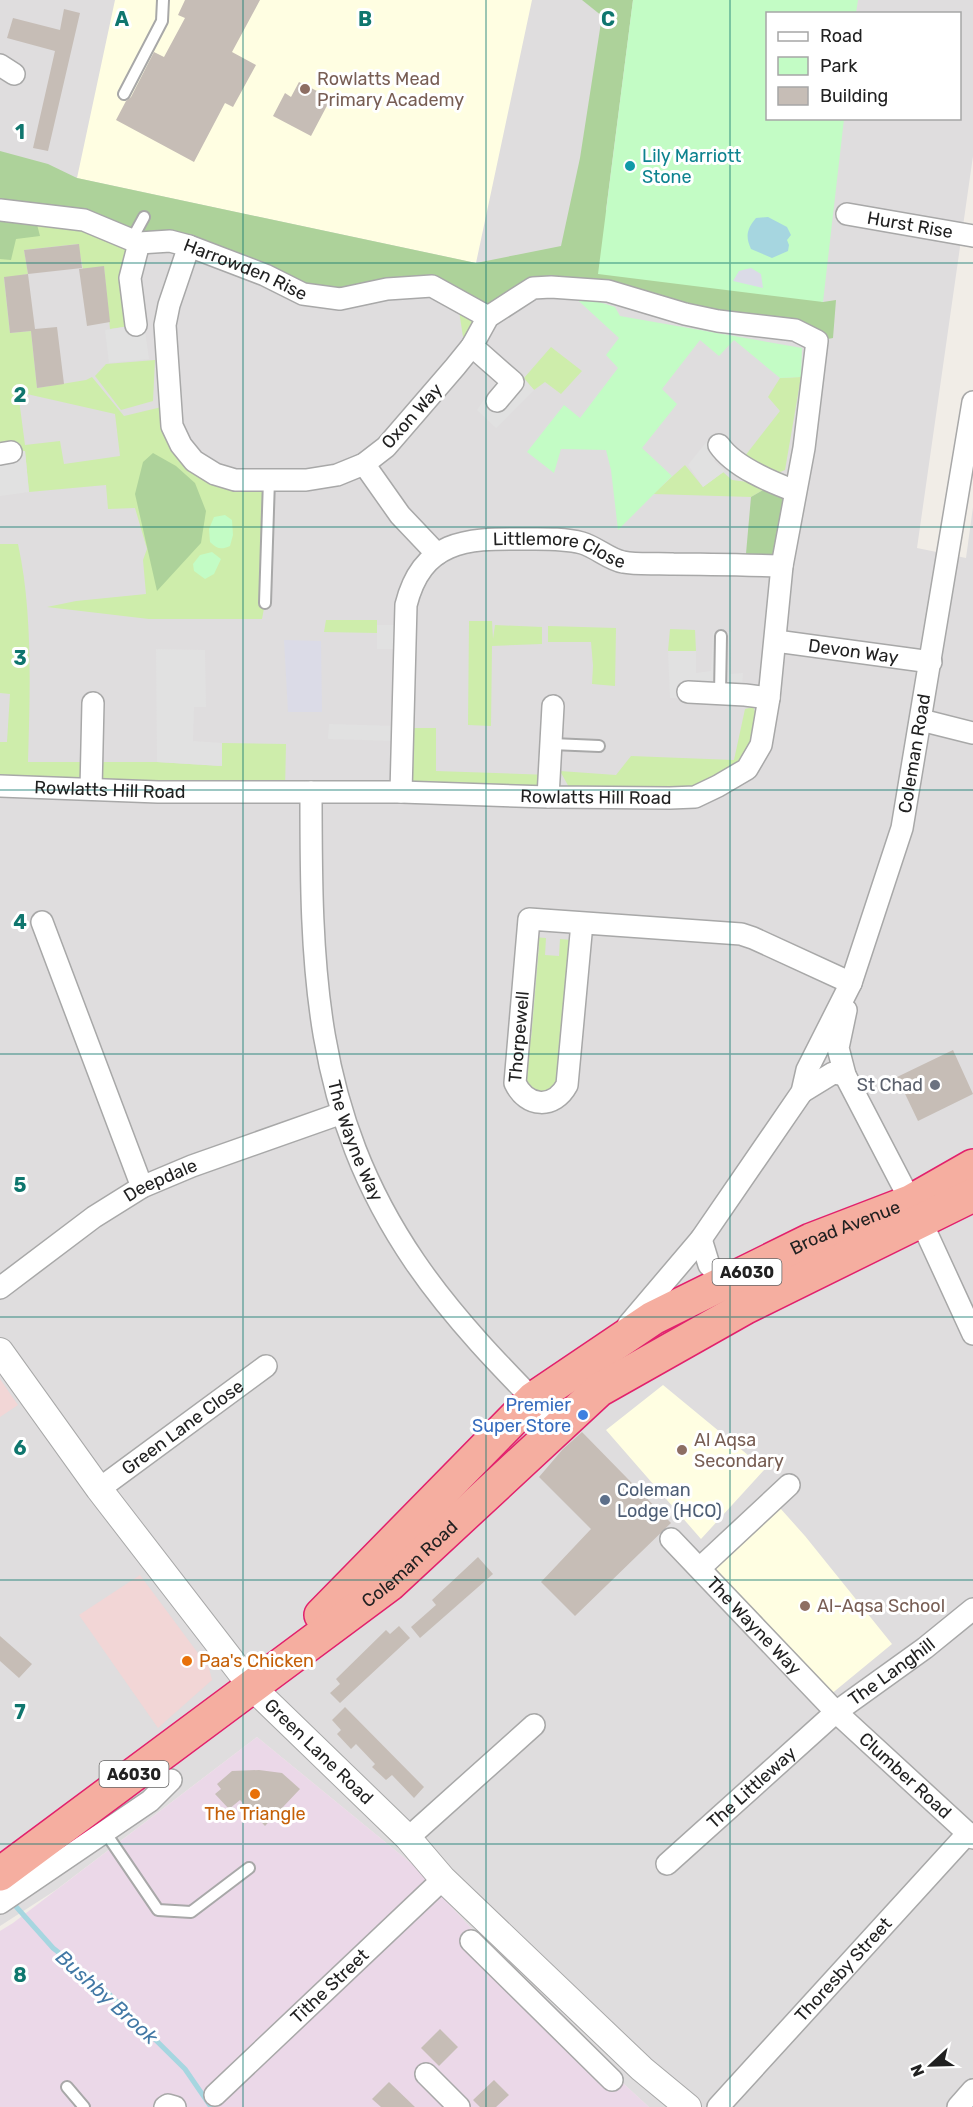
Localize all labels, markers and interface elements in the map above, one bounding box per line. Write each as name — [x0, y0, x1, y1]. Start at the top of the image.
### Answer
text: A — [115, 7, 130, 31]
text: B — [358, 7, 372, 31]
text: C — [601, 7, 615, 31]
legend — [766, 12, 961, 120]
text: Road — [820, 25, 863, 47]
text: Park — [820, 55, 858, 77]
place label: Rowlatts Mead Primary Academy — [317, 68, 464, 111]
marker: Rowlatts Mead Primary Academy — [298, 82, 312, 96]
text: Building — [820, 85, 888, 107]
text: 1 — [15, 120, 25, 144]
place label: Lily Marriott Stone — [642, 145, 741, 188]
marker: Lily Marriott Stone — [623, 159, 637, 173]
street label: Hurst Rise — [865, 207, 955, 243]
street label: Harrowden Rise — [180, 234, 311, 305]
street label: Oxon Way — [377, 379, 447, 453]
text: 2 — [14, 383, 27, 407]
street label: Littlemore Close — [493, 528, 628, 573]
street label: Devon Way — [807, 634, 900, 668]
text: 3 — [13, 646, 27, 670]
street label: Coleman Road — [894, 692, 935, 815]
street label: Rowlatts Hill Road — [34, 776, 186, 803]
street label: Rowlatts Hill Road — [520, 785, 672, 809]
text: 4 — [13, 910, 27, 934]
street label: Thorpewell — [504, 990, 534, 1083]
place label: St Chad — [857, 1074, 923, 1096]
street label: The Wayne Way — [323, 1078, 388, 1205]
marker: St Chad — [928, 1078, 942, 1092]
street label: Deepdale — [120, 1154, 200, 1207]
text: 5 — [14, 1173, 27, 1197]
street label: Broad Avenue — [786, 1196, 903, 1260]
road number: A6030 — [712, 1259, 782, 1285]
street label: Green Lane Close — [117, 1375, 248, 1479]
place label: Premier Super Store — [472, 1394, 571, 1437]
marker: Premier Super Store — [576, 1408, 590, 1422]
place label: Al Aqsa Secondary — [694, 1429, 784, 1472]
text: 6 — [13, 1436, 27, 1460]
marker: Al Aqsa Secondary — [675, 1443, 689, 1457]
place label: Coleman Lodge (HCO) — [617, 1479, 722, 1522]
marker: Coleman Lodge (HCO) — [598, 1493, 612, 1507]
street label: Coleman Road — [357, 1516, 462, 1612]
street label: The Wayne Way — [702, 1572, 806, 1680]
place label: Al-Aqsa School — [817, 1595, 945, 1617]
marker: Al-Aqsa School — [798, 1599, 812, 1613]
street label: The Langhill — [844, 1633, 940, 1710]
place label: Paa's Chicken — [199, 1650, 314, 1672]
marker: Paa's Chicken — [180, 1654, 194, 1668]
street label: Green Lane Road — [260, 1694, 378, 1809]
text: 7 — [14, 1700, 26, 1724]
street label: Clumber Road — [854, 1728, 956, 1823]
street label: The Littleway — [703, 1742, 801, 1833]
road number: A6030 — [100, 1761, 168, 1787]
marker: The Triangle — [248, 1787, 262, 1801]
place label: The Triangle — [204, 1803, 306, 1825]
street label: Thoresby Street — [790, 1913, 897, 2026]
street label: Tithe Street — [286, 1944, 373, 2028]
water label: Bushby Brook — [51, 1945, 163, 2050]
text: 8 — [13, 1963, 27, 1987]
north arrow — [901, 2035, 961, 2095]
text: N — [907, 2062, 929, 2079]

